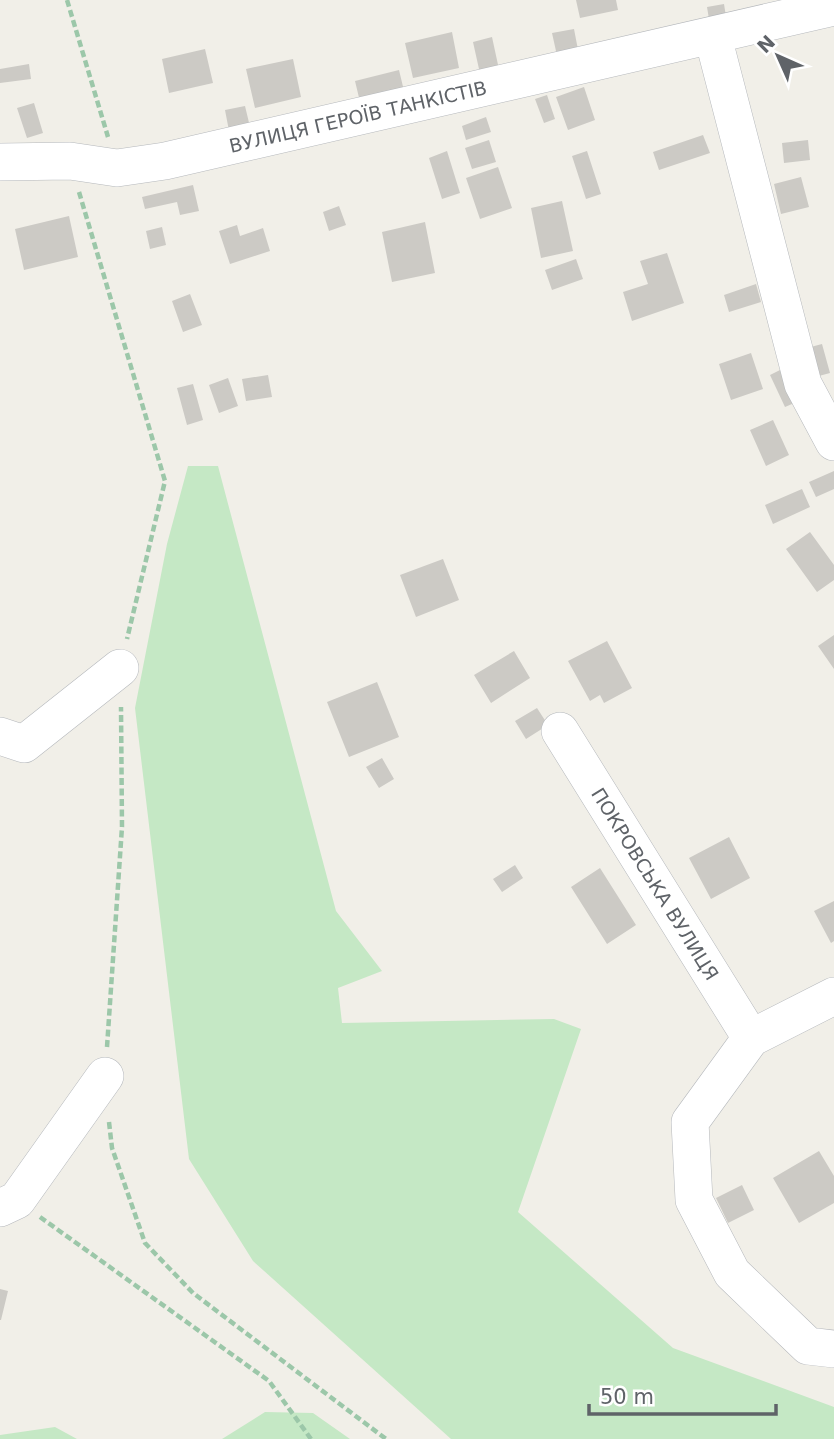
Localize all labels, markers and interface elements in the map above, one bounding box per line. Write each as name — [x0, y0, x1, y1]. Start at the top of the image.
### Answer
north arrow — [743, 21, 813, 91]
text: N — [753, 31, 779, 57]
street label: ВУЛИЦЯ ГЕРОЇВ ТАНКІСТІВ — [227, 76, 489, 157]
street label: ПОКРОВСЬКА ВУЛИЦЯ — [587, 784, 723, 984]
scale bar — [589, 1372, 776, 1416]
text: 50 m — [600, 1385, 654, 1409]

